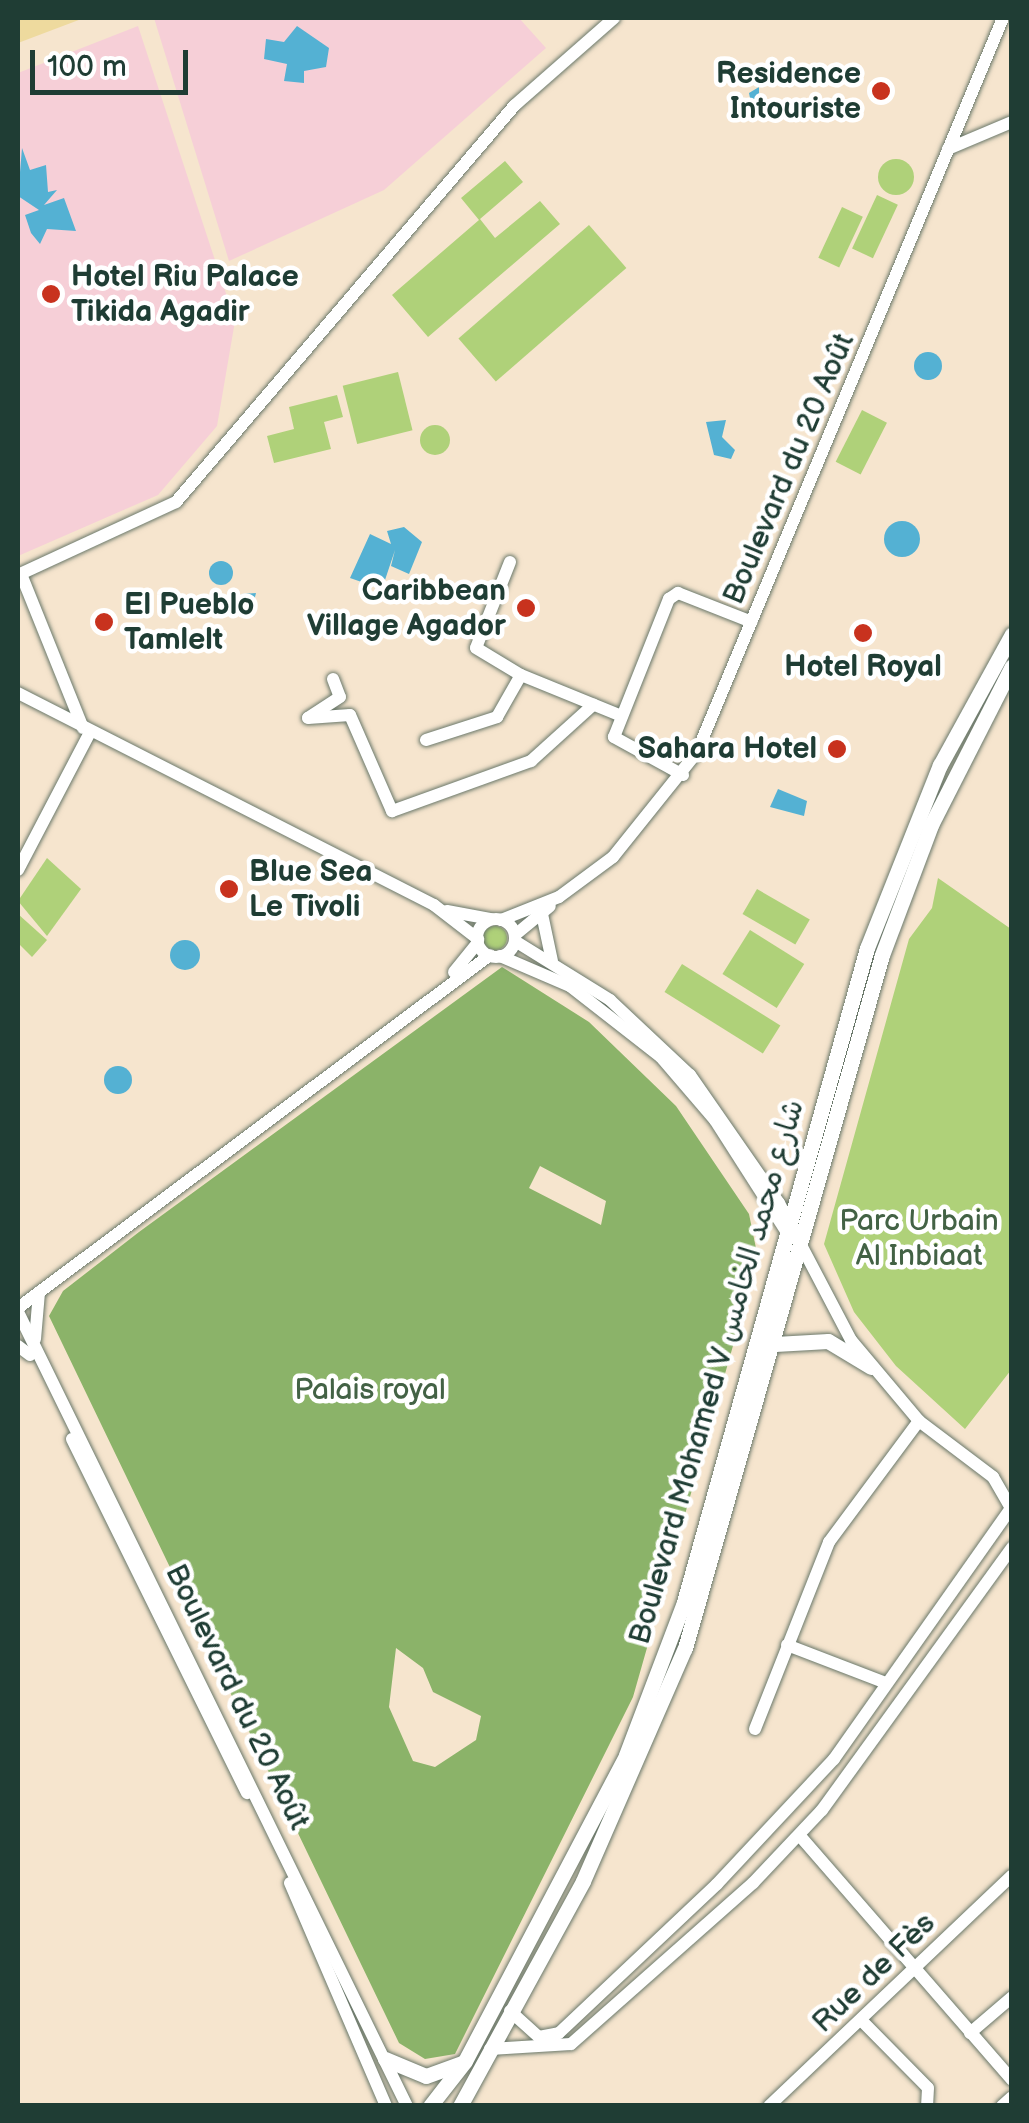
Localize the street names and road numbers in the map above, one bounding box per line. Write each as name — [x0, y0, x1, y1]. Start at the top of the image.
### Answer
street label: Boulevard du 20 Août — [716, 328, 862, 610]
street label: Boulevard Mohamed V شارع محمد الخامس — [622, 1095, 812, 1649]
street label: Boulevard du 20 Août — [157, 1558, 317, 1836]
street label: Rue de Fès — [805, 1906, 943, 2040]

